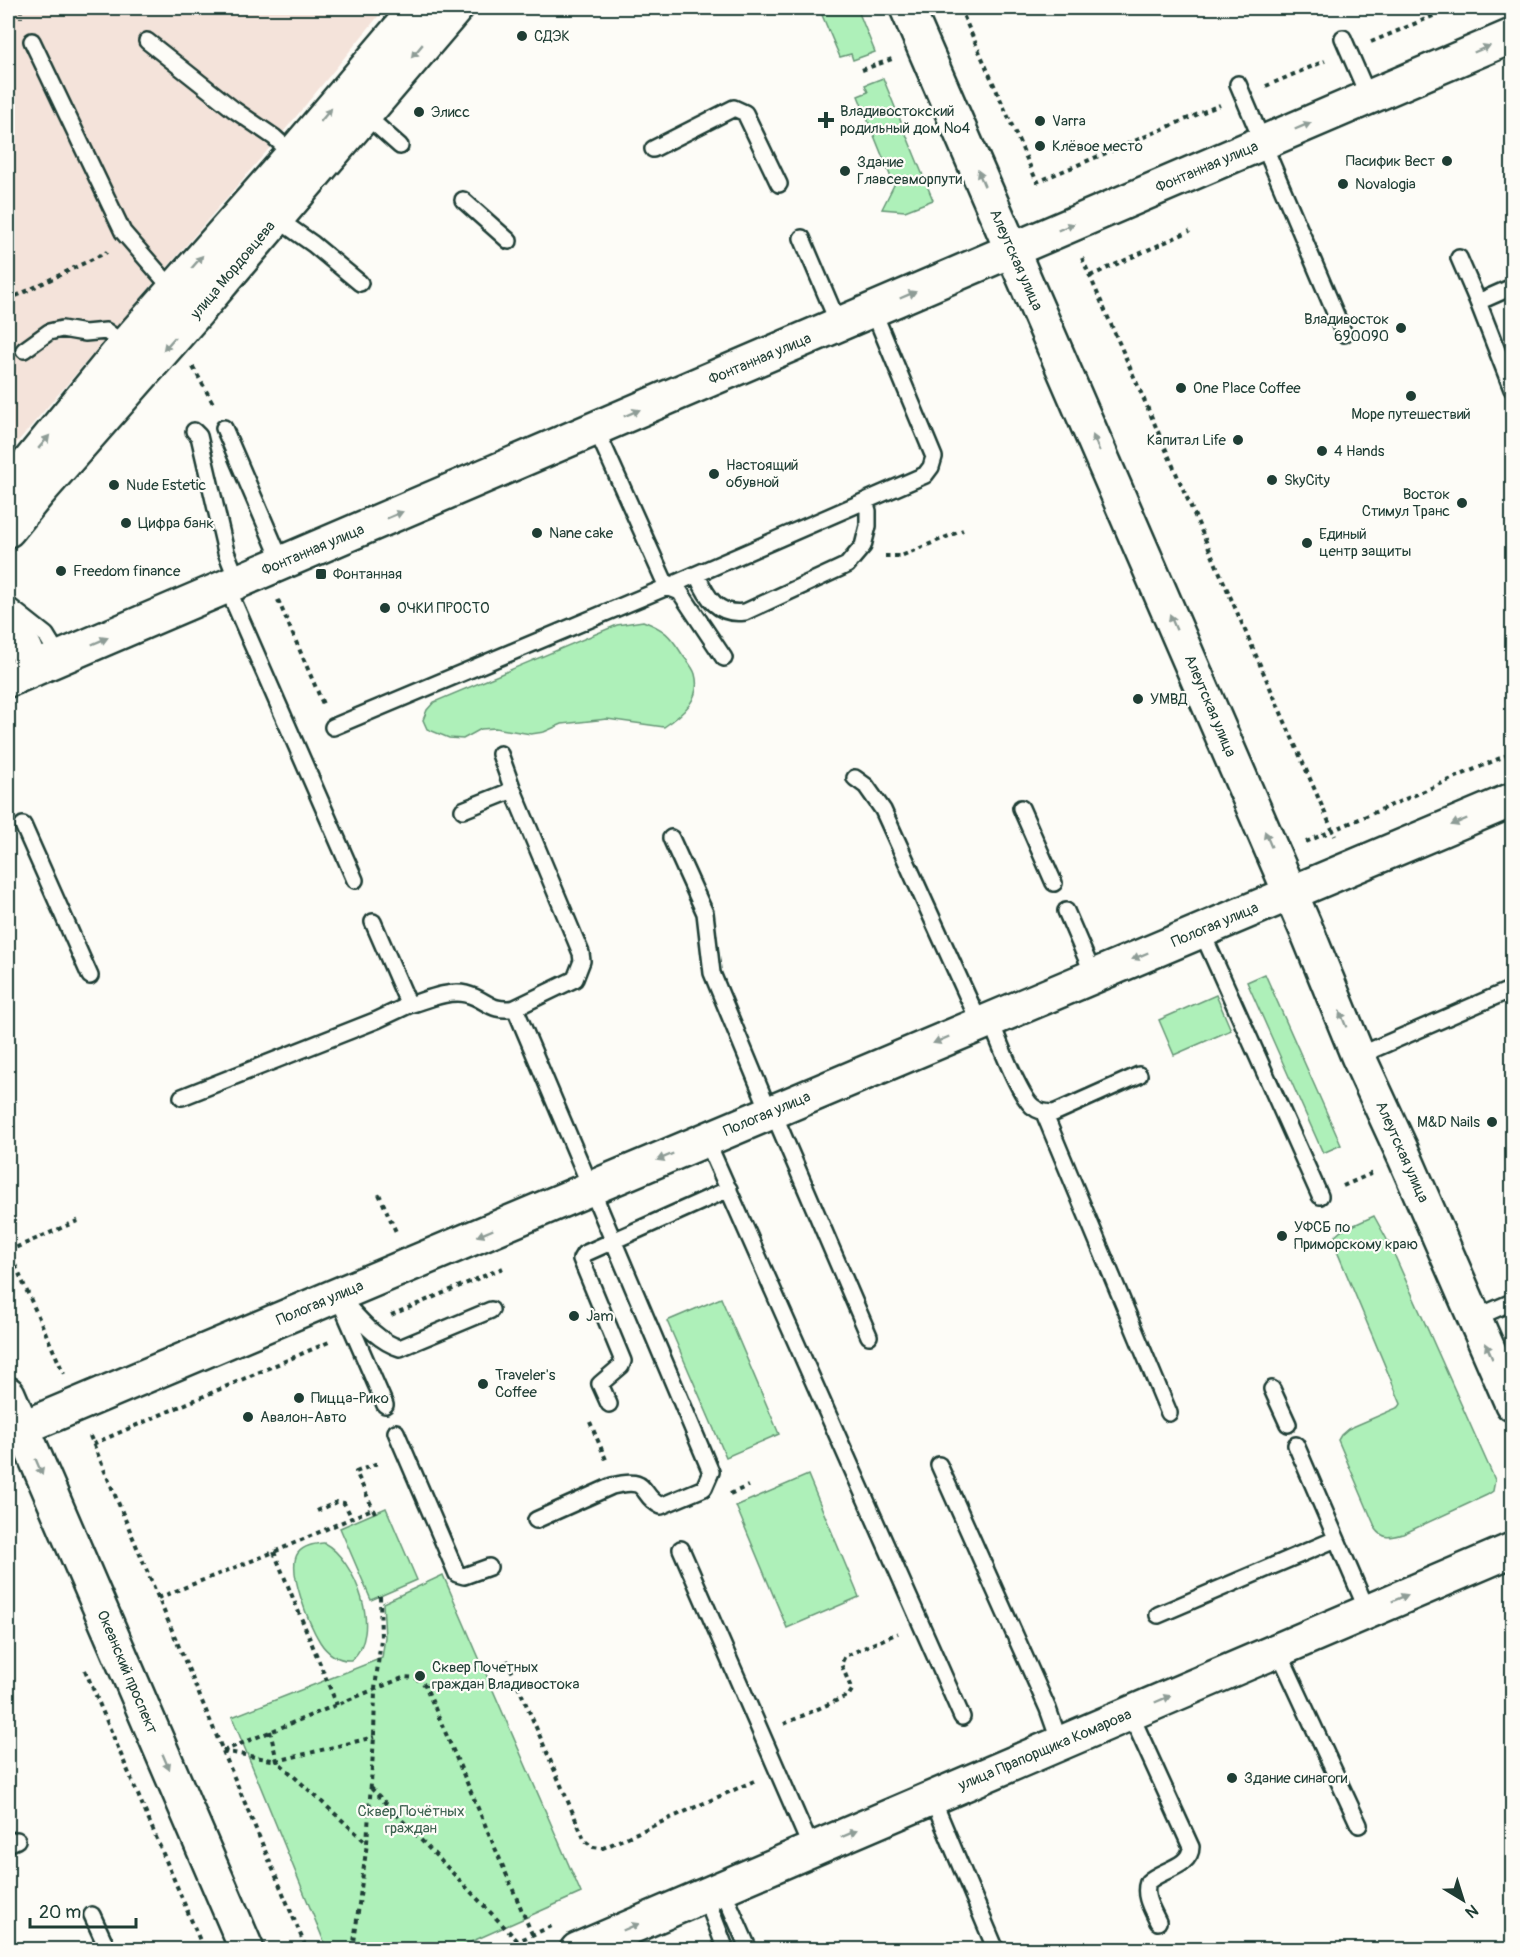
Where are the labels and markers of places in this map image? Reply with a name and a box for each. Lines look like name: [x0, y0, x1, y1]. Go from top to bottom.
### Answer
place label: СДЭК: [534, 27, 570, 46]
marker: СДЭК: [515, 29, 529, 43]
place label: Владивостокский родильный дом №4: [840, 102, 971, 138]
place label: Элисс: [431, 103, 470, 122]
marker: Элисс: [412, 105, 426, 119]
marker: Владивостокский родильный дом №4: [817, 111, 835, 129]
place label: Varra: [1052, 112, 1086, 131]
marker: Varra: [1033, 114, 1047, 128]
place label: Клёвое место: [1052, 137, 1143, 156]
marker: Клёвое место: [1033, 139, 1047, 153]
place label: Пасифик Вест: [1346, 152, 1435, 171]
place label: Здание Главсевморпути: [857, 153, 962, 189]
marker: Пасифик Вест: [1440, 154, 1454, 168]
marker: Здание Главсевморпути: [838, 164, 852, 178]
place label: Novalogia: [1355, 175, 1416, 194]
marker: Novalogia: [1336, 177, 1350, 191]
place label: Владивосток 690090: [1304, 310, 1389, 346]
marker: Владивосток 690090: [1394, 321, 1408, 335]
place label: One Place Coffee: [1193, 379, 1301, 398]
marker: One Place Coffee: [1174, 381, 1188, 395]
marker: Море путешествий: [1404, 389, 1418, 403]
place label: Море путешествий: [1351, 405, 1471, 424]
place label: Капитал Life: [1147, 431, 1227, 450]
marker: Капитал Life: [1231, 433, 1245, 447]
place label: 4 Hands: [1334, 442, 1385, 461]
marker: 4 Hands: [1315, 444, 1329, 458]
place label: Настоящий обувной: [726, 456, 798, 492]
marker: Настоящий обувной: [707, 467, 721, 481]
place label: SkyCity: [1284, 471, 1330, 490]
marker: SkyCity: [1265, 473, 1279, 487]
place label: Nude Estetic: [126, 476, 206, 495]
marker: Nude Estetic: [107, 478, 121, 492]
place label: Восток Стимул Транс: [1362, 485, 1450, 521]
marker: Восток Стимул Транс: [1455, 496, 1469, 510]
place label: Цифра банк: [138, 514, 214, 533]
marker: Цифра банк: [119, 516, 133, 530]
place label: Nane cake: [549, 524, 614, 543]
place label: Единый центр защиты: [1319, 525, 1411, 561]
marker: Nane cake: [530, 526, 544, 540]
marker: Единый центр защиты: [1300, 536, 1314, 550]
place label: Freedom finance: [73, 562, 181, 581]
marker: Freedom finance: [54, 564, 68, 578]
place label: Фонтанная: [333, 565, 402, 583]
marker: Фонтанная: [314, 567, 328, 581]
place label: ОЧКИ ПРОСТО: [397, 599, 490, 618]
marker: ОЧКИ ПРОСТО: [378, 601, 392, 615]
place label: УМВД: [1150, 690, 1188, 709]
marker: УМВД: [1131, 692, 1145, 706]
place label: M&D Nails: [1417, 1113, 1480, 1132]
marker: M&D Nails: [1485, 1115, 1499, 1129]
place label: УФСБ по Приморскому краю: [1294, 1218, 1418, 1254]
marker: УФСБ по Приморскому краю: [1275, 1229, 1289, 1243]
place label: Jam: [586, 1307, 613, 1326]
marker: Jam: [567, 1309, 581, 1323]
place label: Traveler's Coffee: [495, 1366, 556, 1402]
marker: Traveler's Coffee: [476, 1377, 490, 1391]
place label: Пицца-Рико: [311, 1389, 389, 1408]
marker: Пицца-Рико: [292, 1391, 306, 1405]
place label: Авалон-Авто: [260, 1408, 347, 1427]
marker: Авалон-Авто: [241, 1410, 255, 1424]
place label: Сквер Почетных граждан Владивостока: [432, 1658, 580, 1694]
marker: Сквер Почетных граждан Владивостока: [413, 1669, 427, 1683]
place label: Здание синагоги: [1244, 1769, 1348, 1788]
marker: Здание синагоги: [1225, 1771, 1239, 1785]

